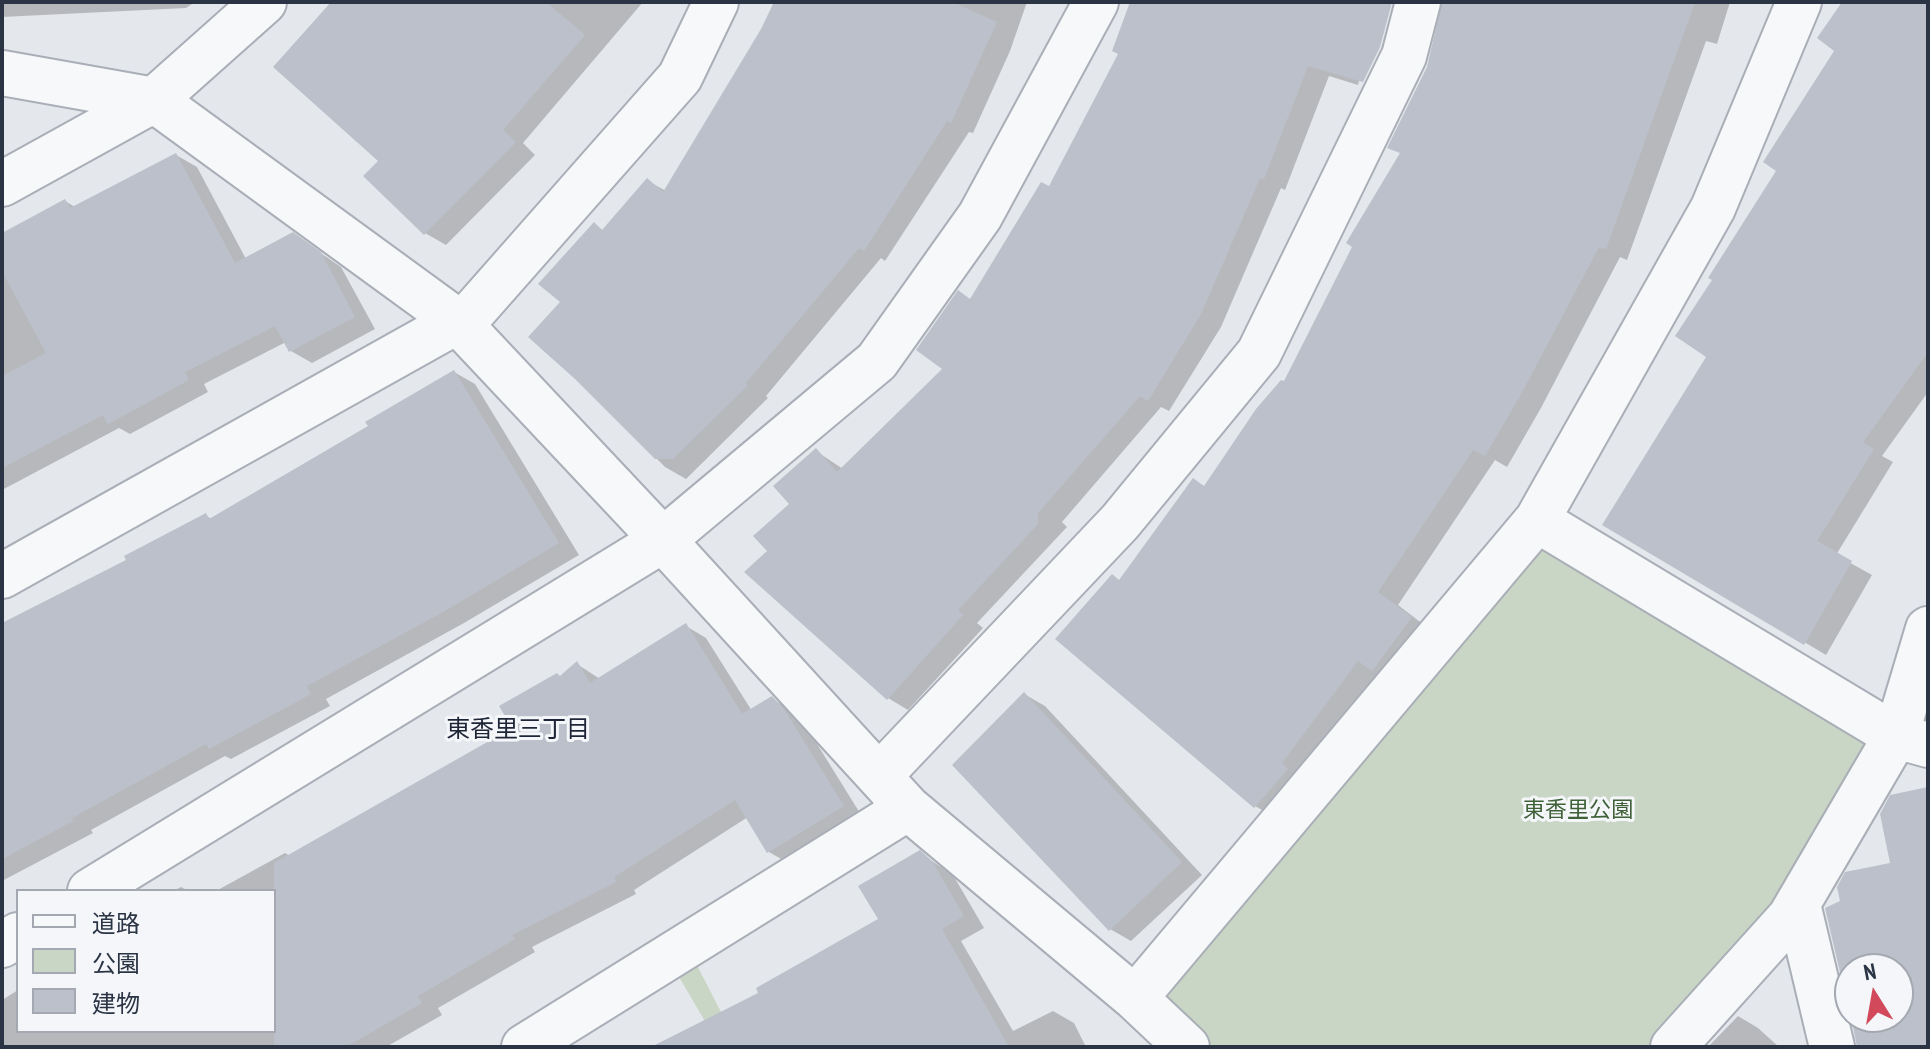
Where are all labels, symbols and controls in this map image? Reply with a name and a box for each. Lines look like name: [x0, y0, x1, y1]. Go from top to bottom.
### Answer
district label: 東香里三丁目: [446, 716, 590, 744]
park label: 東香里公園: [1523, 798, 1633, 824]
legend: [16, 889, 276, 1033]
text: 道路: [92, 908, 140, 939]
text: 公園: [92, 948, 140, 979]
north arrow: [1834, 953, 1914, 1033]
text: N: [1861, 957, 1878, 986]
text: 建物: [92, 988, 140, 1019]

